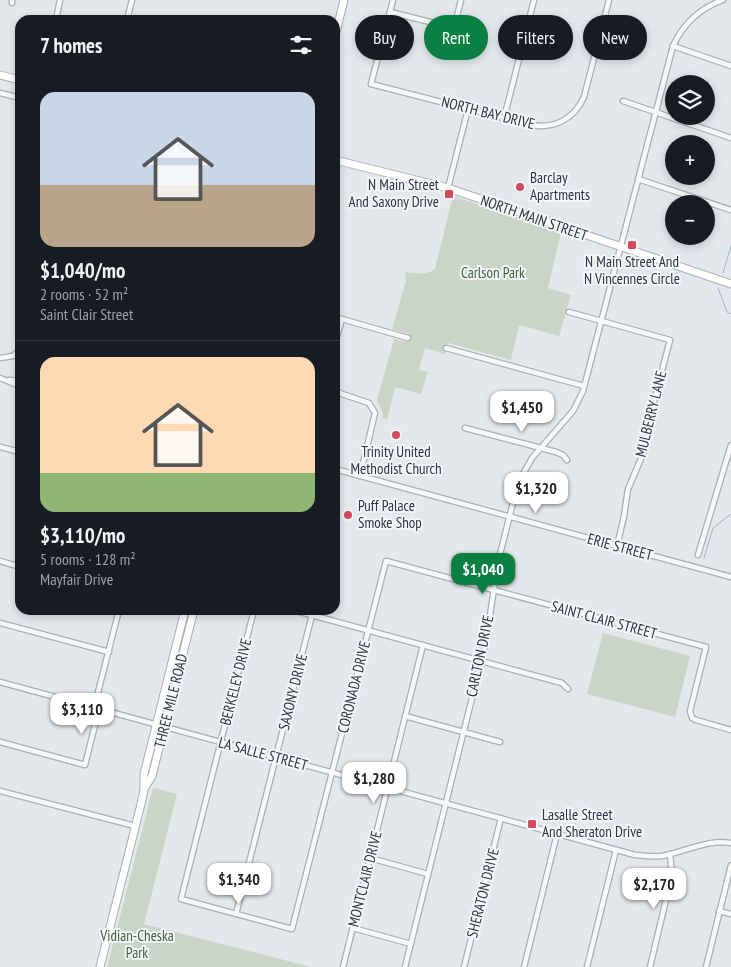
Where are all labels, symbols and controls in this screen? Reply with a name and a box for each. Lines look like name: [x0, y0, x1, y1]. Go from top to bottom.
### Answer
chip: Buy: [355, 15, 414, 60]
chip: Rent: [424, 15, 488, 60]
chip: Filters: [498, 15, 573, 60]
chip: New: [583, 15, 647, 60]
icon: filters: [287, 31, 315, 59]
text: 7 homes: [40, 32, 102, 59]
map controls: [665, 75, 715, 245]
button: layers: [665, 75, 715, 125]
street label: NORTH BAY DRIVE: [439, 92, 537, 133]
icon: home: [133, 124, 223, 214]
button: +: [665, 135, 715, 185]
place label: Barclay Apartments: [530, 168, 590, 204]
place label: N Main Street And Saxony Drive: [349, 175, 439, 211]
marker: Barclay Apartments: [514, 181, 526, 193]
marker: N Main Street And Saxony Drive: [443, 188, 455, 200]
street label: NORTH MAIN STREET: [478, 190, 590, 245]
button: −: [665, 195, 715, 245]
marker: N Main Street And N Vincennes Circle: [626, 239, 638, 251]
place label: N Main Street And N Vincennes Circle: [584, 252, 680, 288]
text: $1,040/mo: [40, 257, 125, 284]
park label: Carlson Park: [461, 263, 525, 282]
text: 2 rooms · 52 m²: [40, 284, 128, 304]
text: Saint Clair Street: [40, 304, 133, 324]
street label: MULBERRY LANE: [631, 369, 670, 459]
icon: home: [133, 390, 223, 480]
pin: $1,450: [481, 390, 563, 433]
text: $1,450: [501, 397, 543, 417]
marker: Trinity United Methodist Church: [390, 429, 402, 441]
place label: Trinity United Methodist Church: [350, 442, 442, 478]
pin: $1,320: [495, 472, 577, 514]
text: $1,320: [515, 478, 557, 498]
place label: Puff Palace Smoke Shop: [358, 496, 422, 532]
marker: Puff Palace Smoke Shop: [342, 509, 354, 521]
text: $3,110/mo: [40, 522, 125, 549]
street label: ERIE STREET: [585, 529, 655, 564]
text: 5 rooms · 128 m²: [40, 549, 136, 569]
pin: $1,040: [442, 552, 524, 595]
text: $1,040: [462, 559, 504, 579]
text: Mayfair Drive: [40, 569, 113, 589]
street label: SAINT CLAIR STREET: [549, 596, 659, 643]
street label: CARLTON DRIVE: [462, 613, 497, 699]
street label: BERKELEY DRIVE: [216, 636, 255, 727]
street label: CORONADA DRIVE: [333, 639, 374, 735]
street label: THREE MILE ROAD: [150, 652, 191, 750]
street label: SAXONY DRIVE: [274, 652, 311, 732]
pin: $3,110: [41, 692, 123, 735]
text: $3,110: [61, 699, 103, 719]
street label: LA SALLE STREET: [216, 732, 310, 775]
pin: $1,280: [333, 762, 415, 804]
text: $1,280: [353, 768, 395, 788]
place label: Lasalle Street And Sheraton Drive: [542, 805, 642, 841]
marker: Lasalle Street And Sheraton Drive: [526, 818, 538, 830]
street label: MONTCLAIR DRIVE: [343, 829, 386, 929]
street label: SHERATON DRIVE: [462, 846, 503, 940]
pin: $1,340: [198, 862, 280, 905]
pin: $2,170: [613, 868, 695, 910]
text: $1,340: [218, 869, 260, 889]
text: $2,170: [633, 874, 675, 894]
park label: Vidian-Cheska Park: [99, 926, 174, 962]

